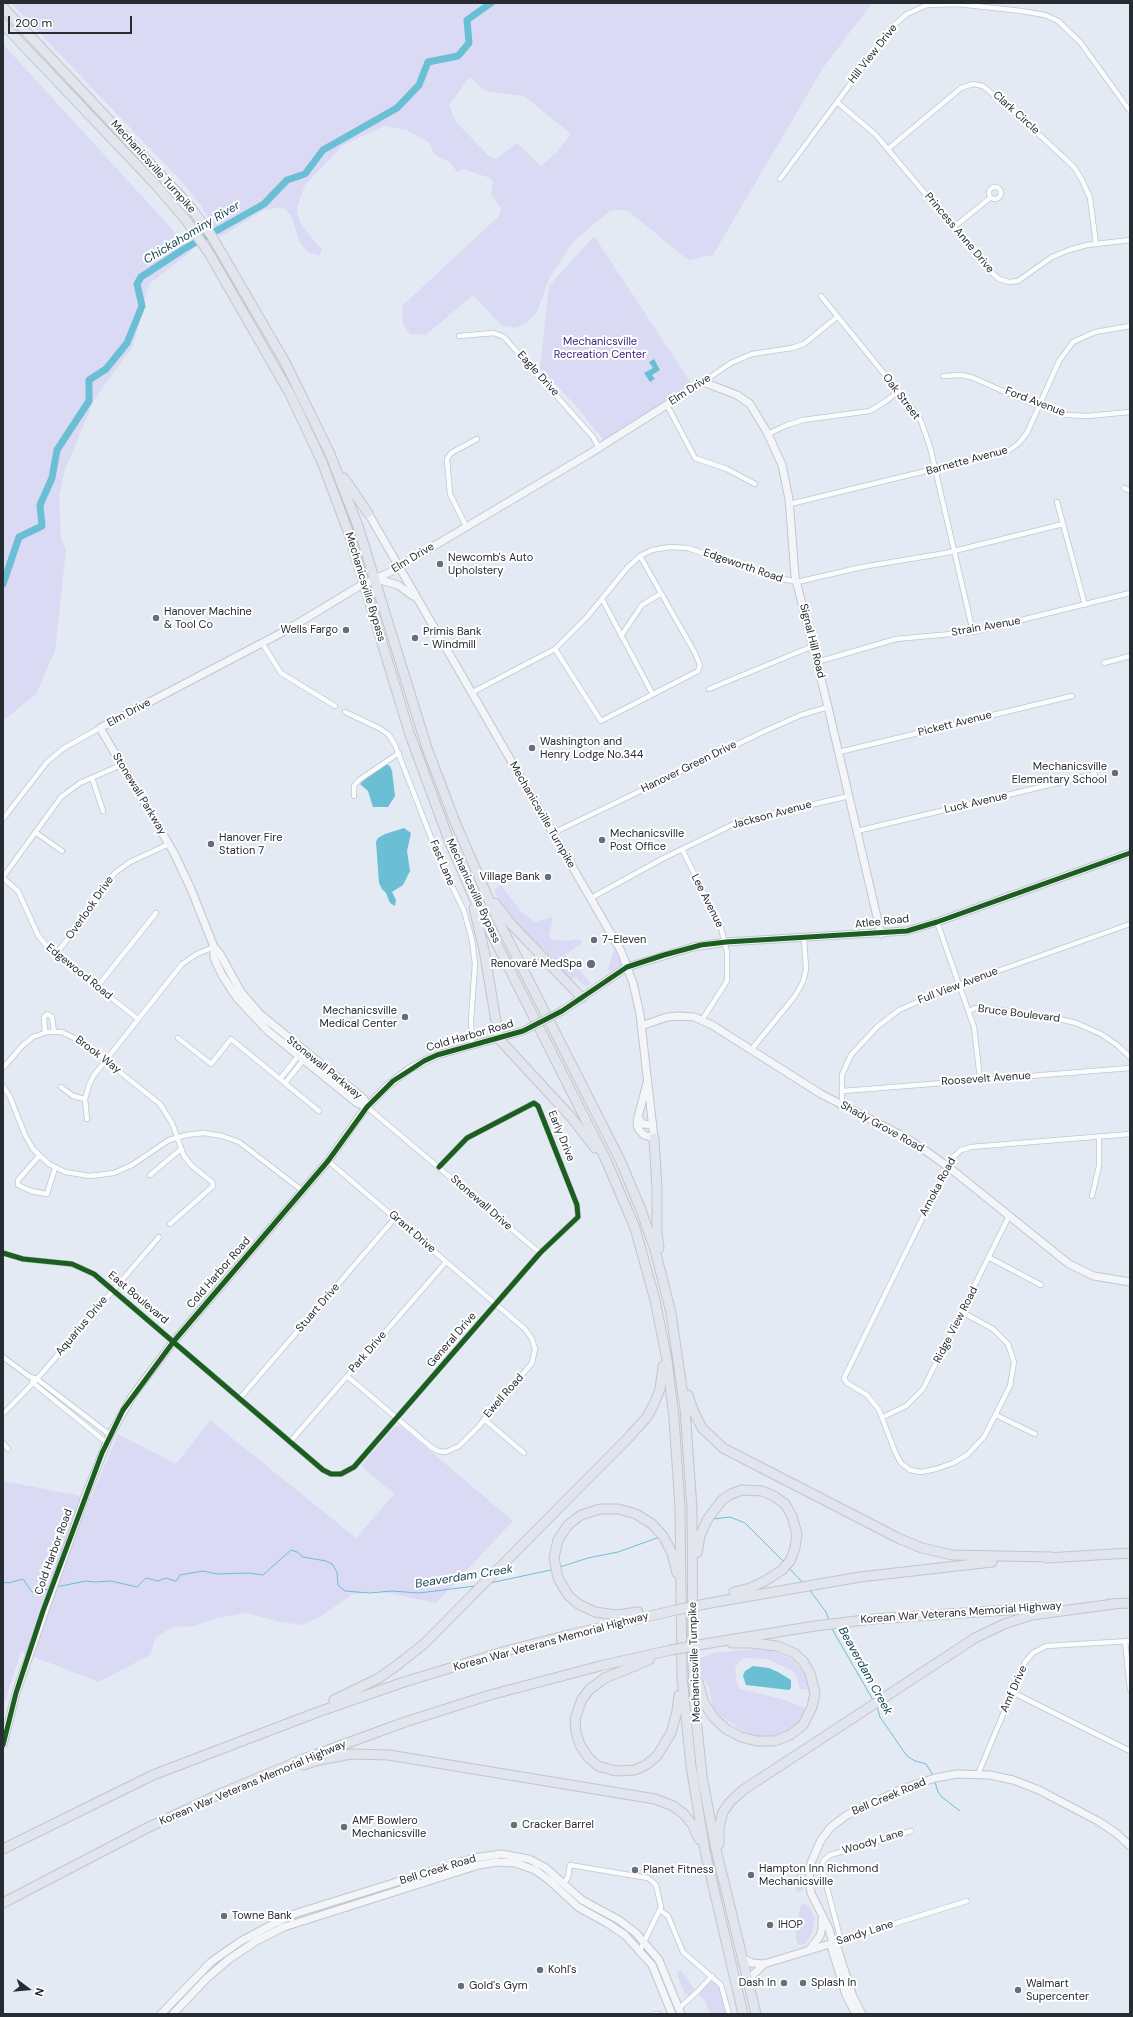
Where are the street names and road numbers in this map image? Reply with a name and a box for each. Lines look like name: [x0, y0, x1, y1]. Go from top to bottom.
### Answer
street label: Hill View Drive: [846, 22, 900, 86]
street label: Clark Circle: [990, 89, 1042, 137]
street label: Mechanicsville Turnpike: [108, 118, 198, 216]
street label: Princess Anne Drive: [921, 190, 997, 276]
street label: Eagle Drive: [514, 349, 562, 399]
street label: Oak Street: [879, 371, 923, 423]
street label: Elm Drive: [667, 372, 713, 408]
street label: Ford Avenue: [1003, 385, 1067, 419]
street label: Barnette Avenue: [925, 444, 1009, 478]
street label: Mechanicsville Bypass: [342, 531, 388, 643]
street label: Elm Drive: [389, 540, 437, 576]
street label: Edgeworth Road: [702, 546, 784, 586]
street label: Signal Hill Road: [796, 602, 828, 680]
street label: Strain Avenue: [950, 614, 1022, 640]
street label: Elm Drive: [105, 696, 153, 730]
street label: Pickett Avenue: [917, 708, 993, 740]
street label: Hanover Green Drive: [639, 738, 739, 796]
street label: Stonewall Parkway: [109, 751, 169, 837]
street label: Mechanicsville Turnpike: [506, 760, 578, 870]
street label: Luck Avenue: [943, 789, 1009, 817]
street label: Jackson Avenue: [731, 798, 813, 832]
street label: Mechanicsville Bypass: [443, 837, 503, 945]
street label: Fast Lane: [426, 838, 458, 888]
street label: Lee Avenue: [688, 872, 726, 930]
street label: Overlook Drive: [63, 874, 117, 942]
street label: Atlee Road: [854, 913, 910, 931]
street label: Edgewood Road: [43, 941, 115, 1003]
street label: Full View Avenue: [916, 965, 1000, 1007]
street label: Bruce Boulevard: [977, 1002, 1061, 1026]
street label: Cold Harbor Road: [425, 1017, 515, 1055]
street label: Brook Way: [72, 1033, 124, 1077]
street label: Stonewall Parkway: [284, 1034, 364, 1102]
street label: Roosevelt Avenue: [941, 1069, 1031, 1089]
street label: Shady Grove Road: [838, 1099, 926, 1155]
street label: Early Drive: [545, 1109, 577, 1163]
street label: Arnoka Road: [917, 1156, 959, 1218]
street label: Stonewall Drive: [447, 1173, 515, 1233]
street label: Grant Drive: [386, 1208, 438, 1256]
street label: Cold Harbor Road: [184, 1235, 254, 1311]
street label: East Boulevard: [105, 1269, 171, 1327]
street label: Stuart Drive: [293, 1281, 343, 1335]
street label: Ridge View Road: [931, 1285, 981, 1365]
street label: Aquarius Drive: [53, 1294, 111, 1358]
street label: General Drive: [425, 1310, 479, 1370]
street label: Park Drive: [346, 1329, 390, 1375]
street label: Ewell Road: [481, 1371, 527, 1421]
street label: Cold Harbor Road: [32, 1507, 76, 1597]
street label: Korean War Veterans Memorial Highway: [860, 1599, 1062, 1627]
street label: Mechanicsville Turnpike: [686, 1602, 704, 1722]
street label: Korean War Veterans Memorial Highway: [452, 1610, 650, 1674]
street label: Amf Drive: [998, 1664, 1030, 1714]
street label: Korean War Veterans Memorial Highway: [158, 1738, 348, 1828]
street label: Bell Creek Road: [850, 1775, 928, 1819]
street label: Woody Lane: [841, 1826, 905, 1858]
street label: Bell Creek Road: [398, 1852, 478, 1888]
street label: Sandy Lane: [835, 1918, 895, 1948]

